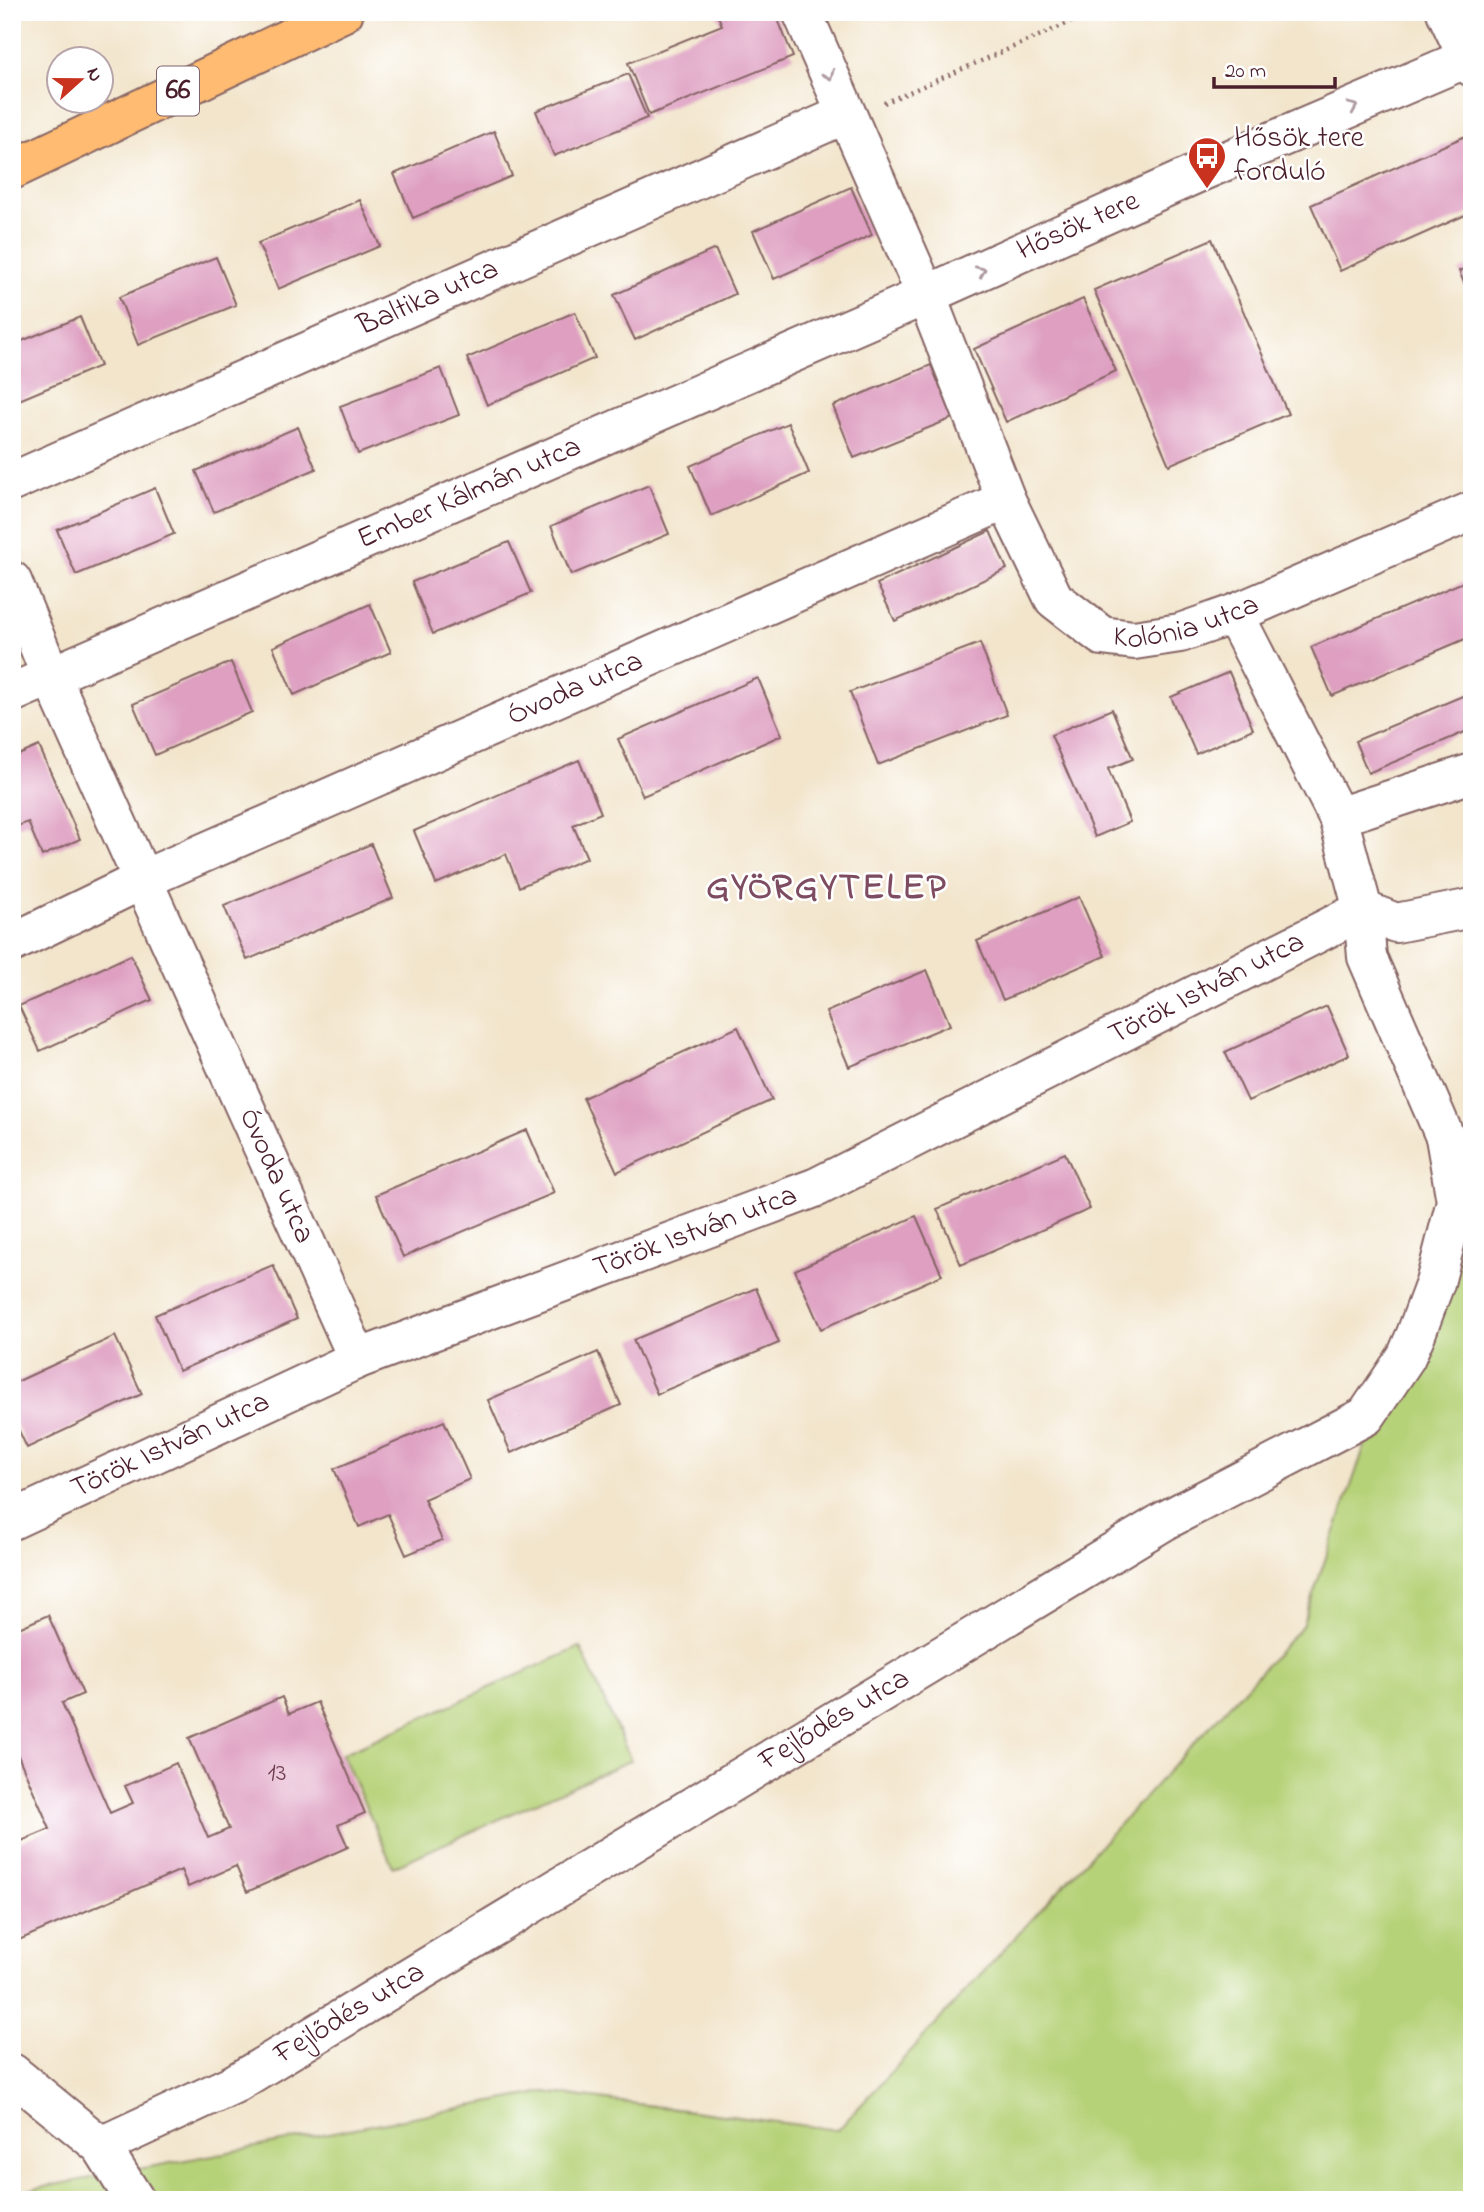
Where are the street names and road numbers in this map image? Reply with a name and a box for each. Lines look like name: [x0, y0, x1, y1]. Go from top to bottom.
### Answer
road number: 66: [157, 66, 199, 116]
street label: Hősök tere: [1010, 180, 1147, 273]
street label: Baltika utca: [350, 248, 506, 349]
street label: Ember Kálmán utca: [351, 426, 588, 562]
street label: Kolónia utca: [1110, 584, 1266, 663]
street label: Óvoda utca: [501, 640, 650, 738]
street label: Török István utca: [1101, 921, 1312, 1057]
street label: Óvoda utca: [226, 1101, 325, 1251]
street label: Török István utca: [587, 1174, 804, 1291]
street label: Török István utca: [64, 1381, 277, 1511]
street label: Fejlődés utca: [750, 1658, 919, 1784]
street label: Fejlődés utca: [265, 1951, 434, 2077]

